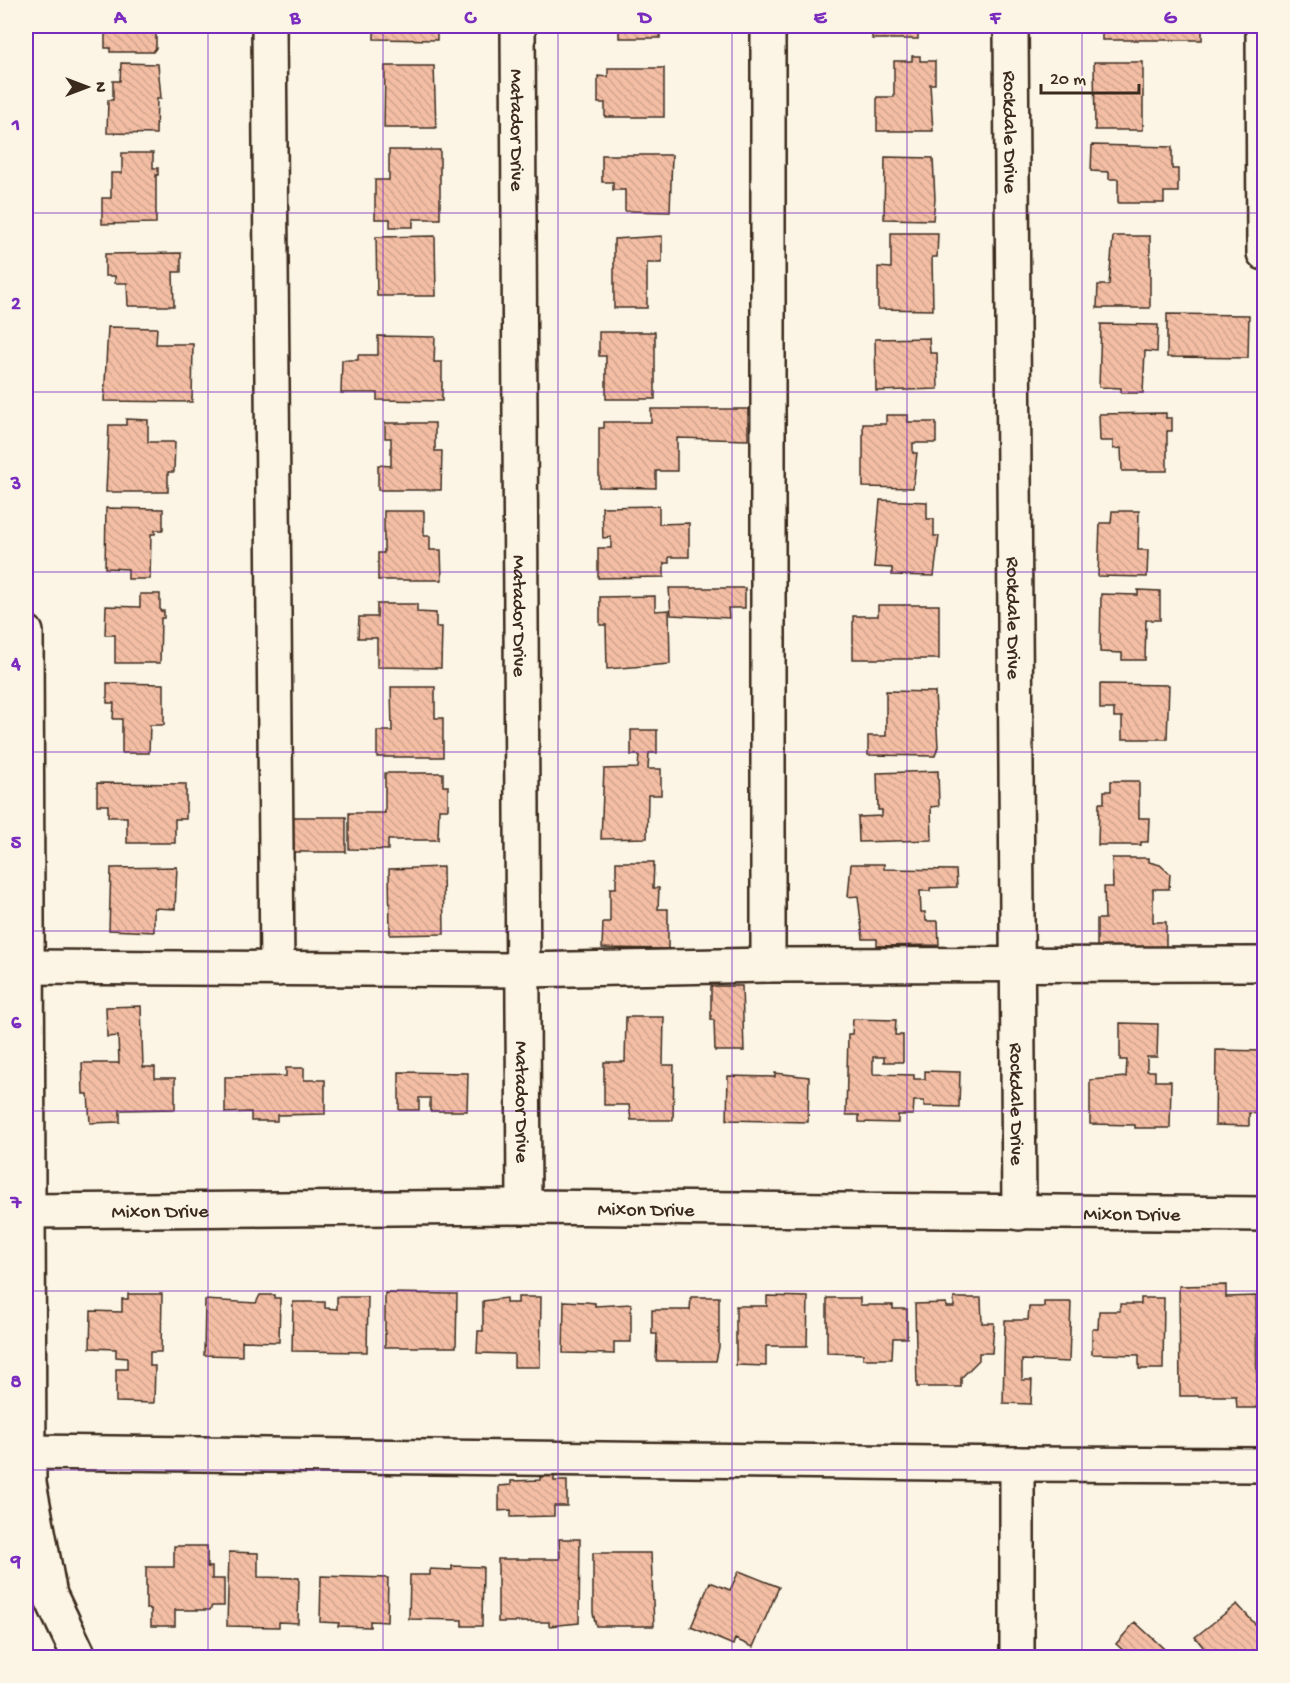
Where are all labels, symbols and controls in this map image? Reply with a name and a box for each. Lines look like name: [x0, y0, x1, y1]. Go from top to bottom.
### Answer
text: A: [113, 8, 128, 31]
text: B: [289, 8, 301, 31]
text: C: [464, 8, 478, 31]
text: D: [636, 8, 652, 31]
text: E: [814, 8, 828, 31]
text: F: [989, 8, 1002, 31]
text: G: [1164, 8, 1178, 31]
north arrow: [57, 57, 117, 117]
scale bar: [1041, 57, 1138, 95]
street label: Matador Drive: [503, 69, 527, 192]
text: 20 m: [1050, 70, 1086, 91]
street label: Rockdale Drive: [996, 71, 1020, 194]
text: N: [89, 82, 108, 93]
text: 1: [11, 115, 20, 138]
text: 2: [11, 294, 21, 317]
text: 3: [10, 474, 21, 497]
street label: Matador Drive: [506, 555, 529, 678]
street label: Rockdale Drive: [1000, 557, 1023, 680]
text: 4: [10, 654, 21, 677]
text: 5: [11, 833, 22, 856]
text: 6: [11, 1013, 22, 1036]
street label: Matador Drive: [508, 1041, 532, 1164]
street label: Rockdale Drive: [1003, 1043, 1027, 1166]
text: 7: [10, 1193, 23, 1216]
street label: Mixon Drive: [597, 1200, 695, 1224]
street label: Mixon Drive: [111, 1202, 209, 1225]
street label: Mixon Drive: [1083, 1204, 1181, 1228]
text: 8: [11, 1372, 22, 1395]
text: 9: [10, 1552, 21, 1575]

